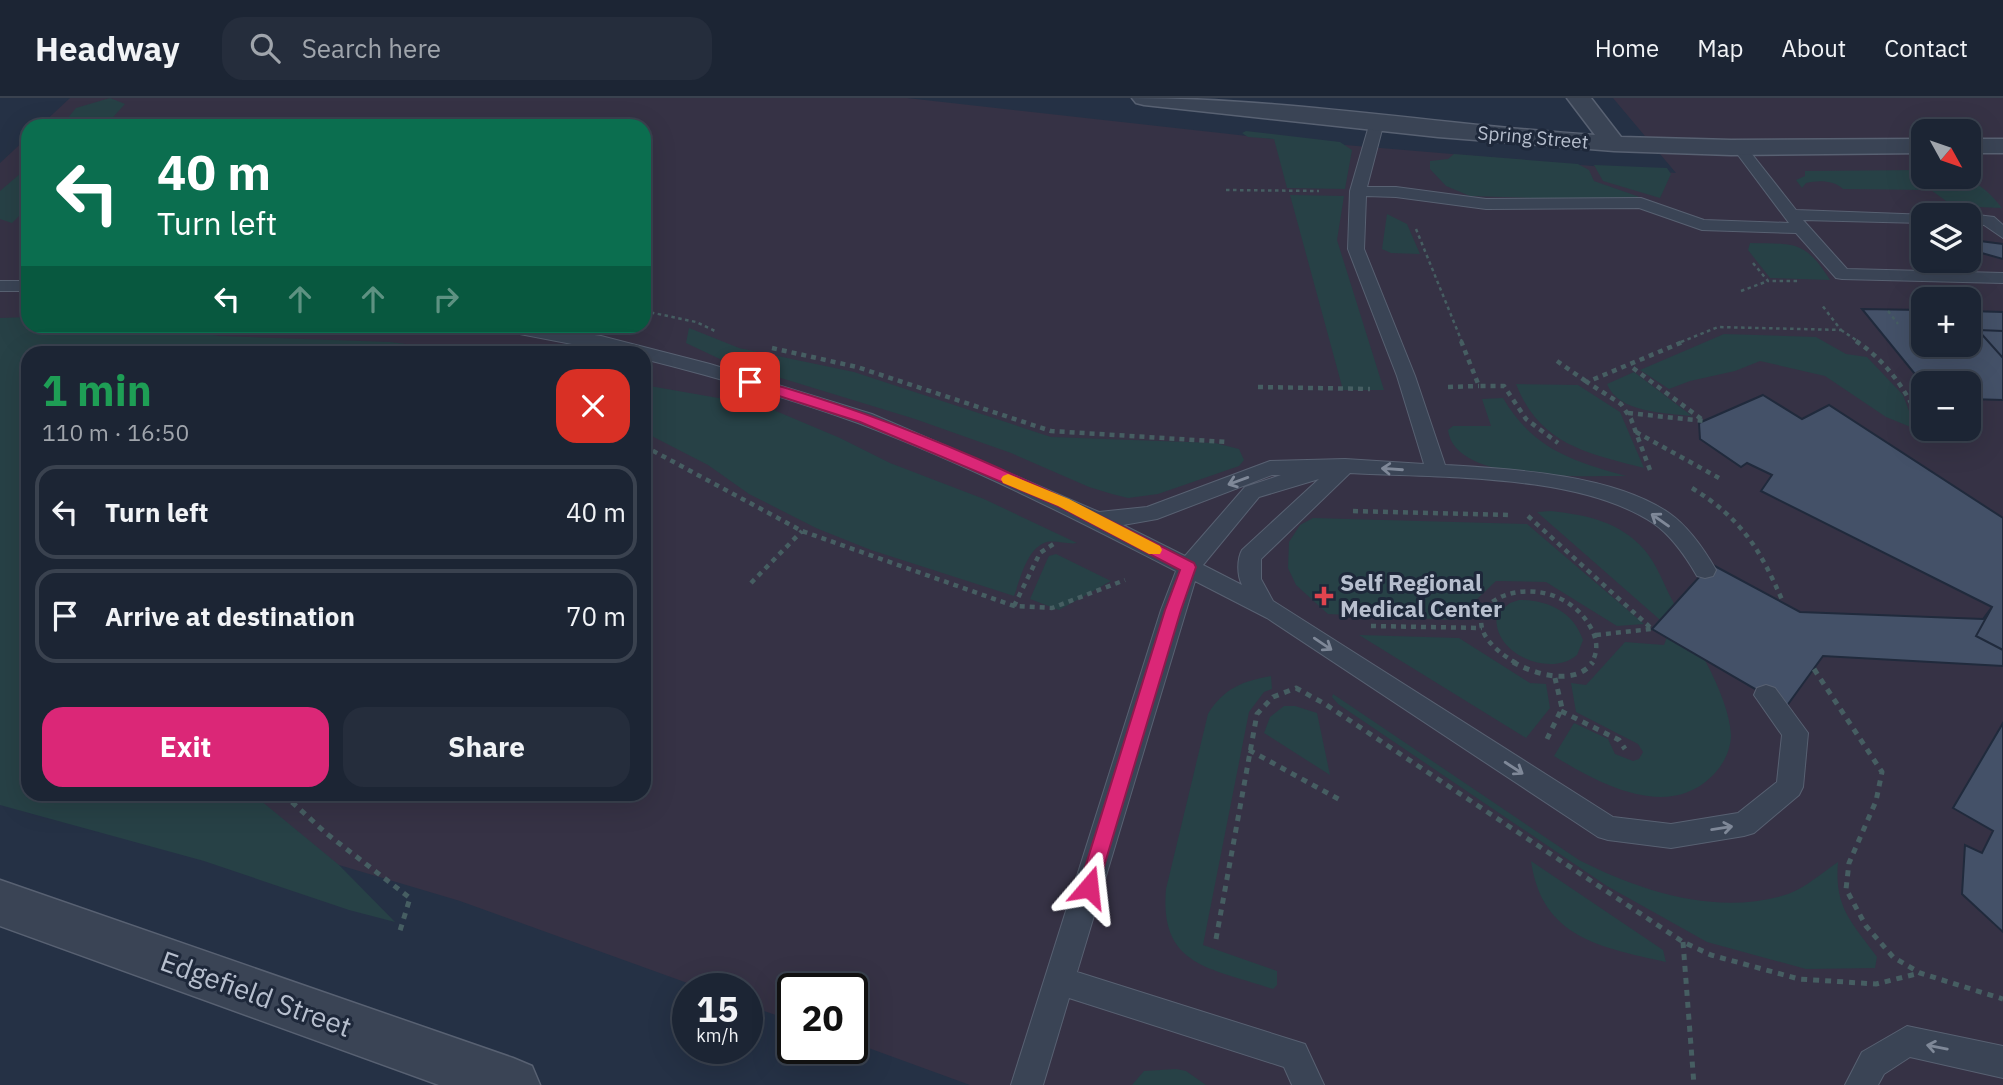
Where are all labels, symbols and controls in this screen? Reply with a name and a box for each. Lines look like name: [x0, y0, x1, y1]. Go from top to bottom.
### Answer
search box: [222, 17, 712, 80]
text: Headway: [35, 27, 180, 70]
icon: search: [246, 29, 284, 67]
text: Search here: [302, 31, 441, 65]
text: Home: [1595, 32, 1659, 64]
text: Map: [1697, 32, 1743, 64]
text: About: [1781, 32, 1846, 64]
text: Contact: [1884, 32, 1968, 64]
north arrow: [1911, 119, 1981, 189]
map controls: [1911, 119, 1981, 441]
street label: Spring Street: [1477, 120, 1589, 154]
text: 40 m: [157, 140, 271, 203]
icon: left: [42, 147, 133, 238]
text: Turn left: [157, 202, 277, 244]
button: layers: [1911, 203, 1981, 273]
icon: left: [208, 280, 246, 318]
icon: ahead: [281, 280, 319, 318]
icon: ahead: [354, 280, 392, 318]
icon: right: [427, 280, 465, 318]
button: +: [1911, 287, 1981, 357]
pin: [720, 352, 780, 412]
text: 1 min: [42, 363, 152, 418]
icon: arrive: [731, 363, 769, 401]
button: close: [556, 369, 630, 443]
button: −: [1911, 371, 1981, 441]
text: 110 m · 16:50: [42, 417, 189, 447]
one-way arrow: [1382, 462, 1404, 475]
one-way arrow: [1227, 475, 1249, 488]
icon: left: [46, 493, 84, 531]
text: Turn left: [105, 495, 208, 529]
text: 40 m: [566, 495, 626, 529]
one-way arrow: [1651, 513, 1670, 527]
place label: Self Regional Medical Center: [1340, 567, 1502, 623]
marker: Self Regional Medical Center: [1314, 586, 1334, 606]
icon: arrive: [46, 597, 84, 635]
text: Arrive at destination: [105, 599, 355, 633]
text: 70 m: [566, 599, 626, 633]
one-way arrow: [1312, 637, 1332, 651]
button: Exit: [42, 707, 329, 787]
button: Share: [343, 707, 630, 787]
one-way arrow: [1503, 761, 1523, 775]
one-way arrow: [1710, 821, 1733, 834]
position arrow: [1052, 850, 1126, 924]
street label: Edgefield Street: [155, 942, 357, 1045]
speed limit sign: 20: [777, 973, 868, 1064]
text: 15: [696, 986, 739, 1032]
text: km/h: [696, 1024, 739, 1047]
one-way arrow: [1926, 1040, 1949, 1053]

